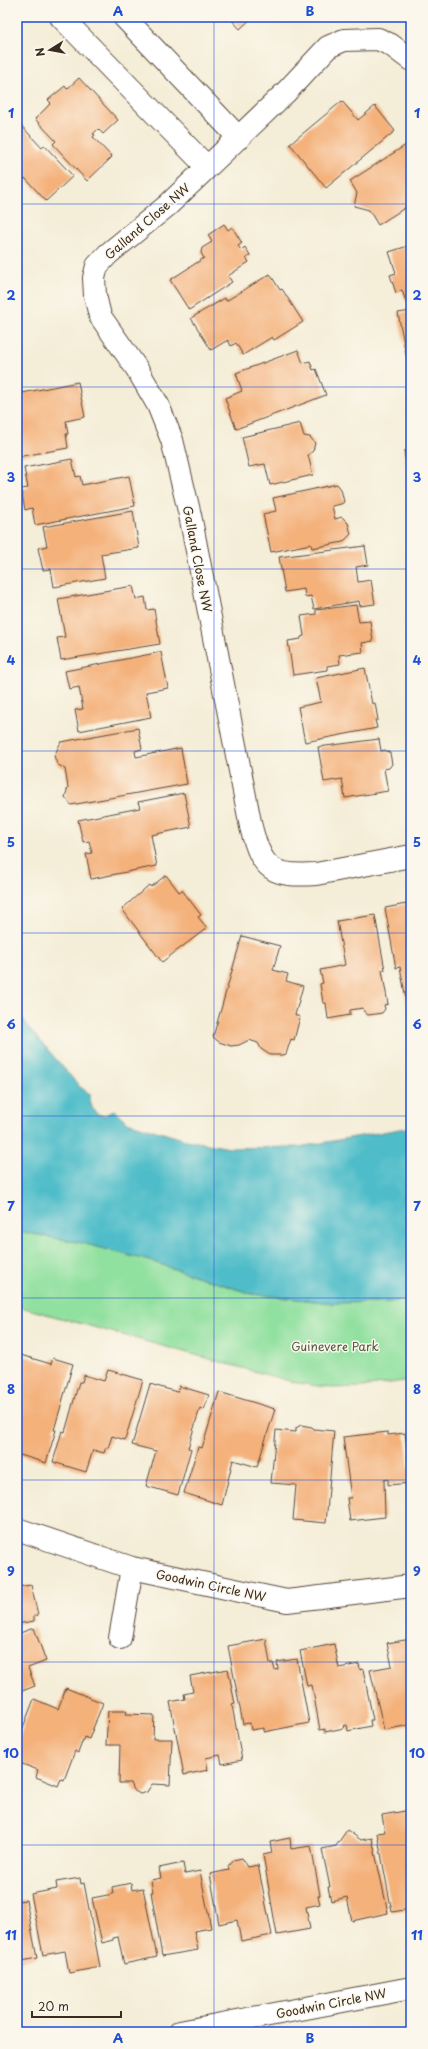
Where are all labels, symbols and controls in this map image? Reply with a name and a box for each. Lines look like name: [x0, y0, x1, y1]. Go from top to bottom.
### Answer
text: A: [113, 1, 123, 20]
text: B: [306, 1, 315, 20]
north arrow: [30, 30, 70, 70]
text: N: [30, 46, 49, 58]
text: 1: [8, 103, 14, 122]
text: 1: [414, 103, 420, 122]
street label: Galland Close NW: [100, 179, 194, 263]
text: 2: [6, 285, 16, 304]
text: 2: [412, 285, 422, 304]
text: 3: [7, 467, 16, 486]
text: 3: [413, 467, 422, 486]
street label: Galland Close NW: [179, 504, 217, 614]
text: 4: [7, 650, 16, 669]
text: 4: [413, 650, 422, 669]
text: 5: [7, 832, 15, 851]
text: 5: [413, 832, 421, 851]
text: 6: [6, 1014, 16, 1033]
text: 6: [412, 1014, 422, 1033]
text: 7: [7, 1196, 15, 1215]
text: 7: [413, 1196, 421, 1215]
park label: Guinevere Park: [291, 1337, 379, 1355]
text: 8: [7, 1379, 15, 1398]
text: 8: [413, 1379, 421, 1398]
text: 9: [7, 1561, 15, 1580]
text: 9: [413, 1561, 421, 1580]
street label: Goodwin Circle NW: [154, 1565, 268, 1606]
text: 10: [3, 1743, 19, 1762]
text: 10: [409, 1743, 425, 1762]
text: 11: [5, 1925, 17, 1944]
text: 11: [411, 1925, 423, 1944]
street label: Goodwin Circle NW: [274, 1983, 388, 2023]
scale bar: [32, 1993, 121, 2019]
text: 20 m: [38, 1997, 69, 2015]
text: A: [113, 2028, 123, 2047]
text: B: [306, 2028, 315, 2047]

